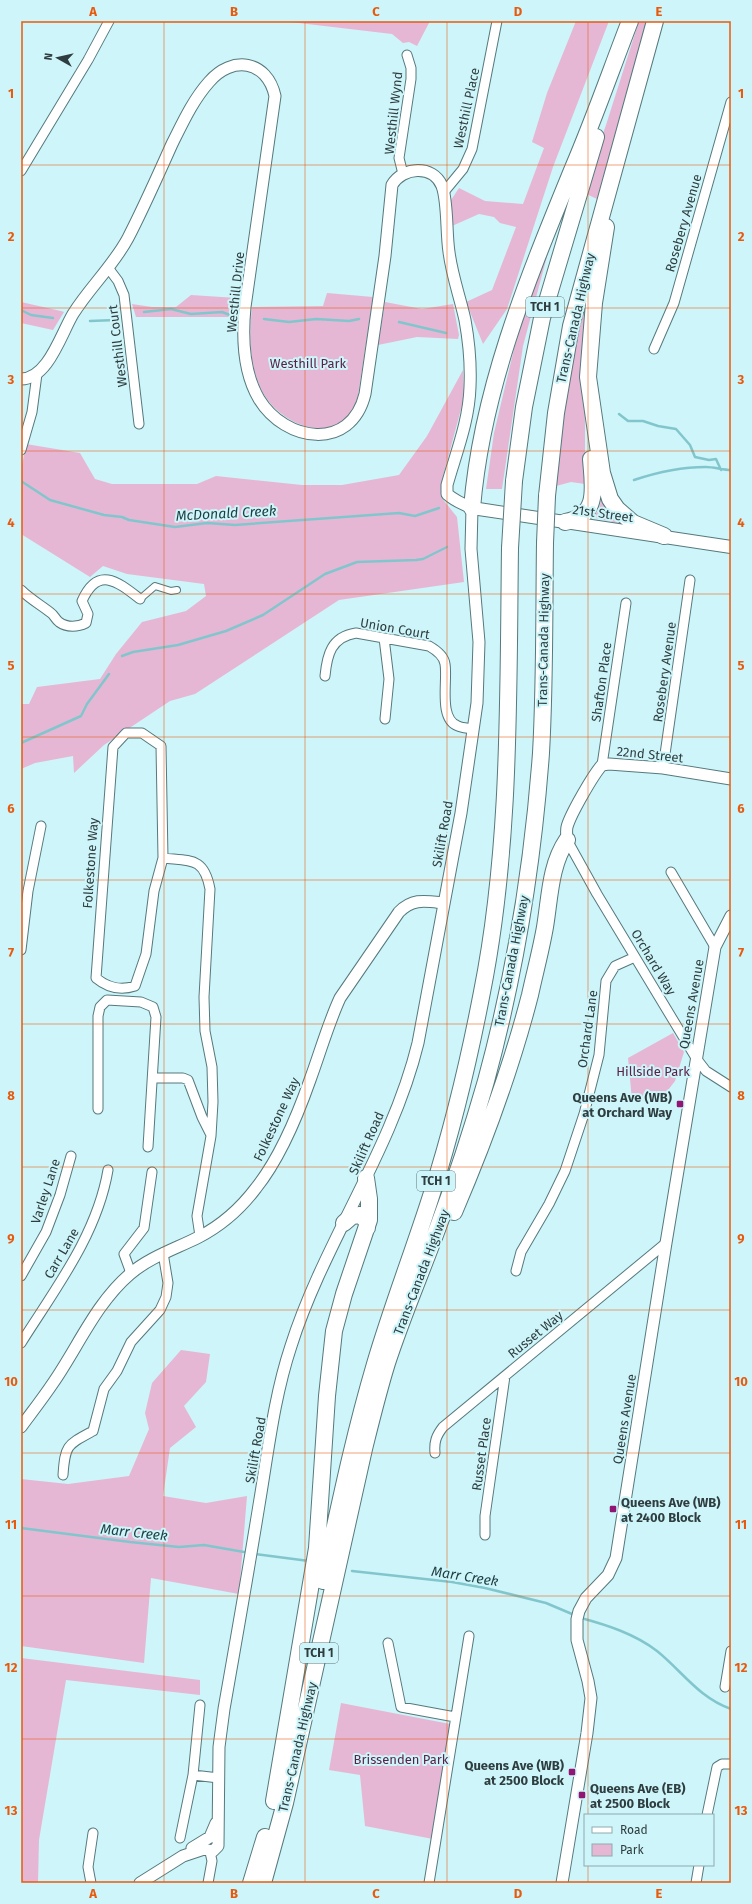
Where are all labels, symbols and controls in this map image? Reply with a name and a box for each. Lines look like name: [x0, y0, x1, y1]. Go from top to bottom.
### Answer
text: A: [88, 4, 97, 19]
text: B: [230, 4, 238, 19]
text: C: [372, 4, 380, 19]
text: D: [514, 4, 523, 19]
text: E: [656, 4, 663, 19]
north arrow: [38, 38, 78, 78]
text: N: [42, 52, 56, 61]
street label: Westhill Place: [451, 66, 482, 150]
street label: Westhill Wynd: [382, 71, 405, 155]
text: 1: [8, 86, 14, 101]
text: 1: [738, 86, 744, 101]
street label: Rosebery Avenue: [662, 172, 705, 274]
text: 2: [8, 229, 15, 244]
text: 2: [738, 229, 745, 244]
street label: Westhill Drive: [224, 251, 247, 333]
street label: Trans-Canada Highway: [553, 251, 598, 385]
road number: TCH 1: [526, 297, 564, 317]
street label: Westhill Court: [105, 304, 130, 388]
park label: Westhill Park: [270, 356, 347, 371]
text: 3: [7, 372, 15, 387]
text: 3: [737, 372, 745, 387]
water label: McDonald Creek: [175, 502, 277, 525]
street label: 21st Street: [572, 502, 635, 525]
text: 4: [7, 515, 15, 530]
text: 4: [737, 515, 745, 530]
street label: Trans-Canada Highway: [535, 573, 552, 707]
street label: Union Court: [359, 615, 431, 642]
street label: Rosebery Avenue: [650, 621, 679, 723]
street label: Shafton Place: [588, 641, 615, 723]
text: 5: [8, 658, 15, 673]
text: 5: [738, 658, 745, 673]
street label: 22nd Street: [616, 744, 684, 765]
street label: Skilift Road: [429, 800, 456, 869]
text: 6: [7, 801, 15, 816]
text: 6: [737, 801, 745, 816]
street label: Folkestone Way: [80, 817, 101, 909]
street label: Trans-Canada Highway: [491, 894, 532, 1028]
street label: Orchard Way: [628, 927, 679, 998]
text: 7: [8, 945, 14, 960]
text: 7: [738, 945, 744, 960]
street label: Queens Avenue: [676, 958, 707, 1050]
street label: Orchard Lane: [575, 989, 600, 1069]
park label: Hillside Park: [616, 1064, 690, 1079]
street label: Folkestone Way: [250, 1074, 303, 1164]
text: 8: [7, 1088, 15, 1103]
text: 8: [737, 1088, 745, 1103]
place label: Queens Ave (WB) at Orchard Way: [572, 1090, 672, 1120]
marker: Queens Ave (WB) at Orchard Way: [675, 1099, 685, 1109]
street label: Skilift Road: [346, 1109, 387, 1177]
street label: Varley Lane: [28, 1157, 63, 1226]
road number: TCH 1: [417, 1171, 455, 1191]
street label: Trans-Canada Highway: [391, 1207, 453, 1337]
street label: Carr Lane: [41, 1225, 82, 1281]
text: 9: [7, 1231, 15, 1246]
text: 9: [737, 1231, 745, 1246]
street label: Russet Way: [505, 1307, 566, 1361]
street label: Queens Avenue: [610, 1373, 639, 1465]
text: 10: [4, 1374, 18, 1389]
text: 10: [734, 1374, 748, 1389]
street label: Skilift Road: [242, 1416, 269, 1485]
street label: Russet Place: [469, 1416, 494, 1492]
place label: Queens Ave (WB) at 2400 Block: [621, 1495, 721, 1525]
marker: Queens Ave (WB) at 2400 Block: [608, 1504, 618, 1514]
text: 11: [5, 1517, 17, 1532]
text: 11: [735, 1517, 747, 1532]
water label: Marr Creek: [99, 1521, 169, 1545]
water label: Marr Creek: [430, 1563, 500, 1590]
road number: TCH 1: [300, 1643, 338, 1663]
text: 12: [5, 1660, 18, 1675]
text: 12: [735, 1660, 748, 1675]
street label: Trans-Canada Highway: [275, 1680, 320, 1814]
park label: Brissenden Park: [354, 1752, 449, 1767]
place label: Queens Ave (WB) at 2500 Block: [464, 1758, 565, 1788]
marker: Queens Ave (WB) at 2500 Block: [567, 1767, 577, 1777]
place label: Queens Ave (EB) at 2500 Block: [590, 1781, 685, 1811]
marker: Queens Ave (EB) at 2500 Block: [577, 1790, 587, 1800]
text: 13: [5, 1803, 18, 1818]
text: 13: [735, 1803, 748, 1818]
legend: [584, 1814, 714, 1866]
text: Road: [620, 1823, 648, 1837]
text: Park: [620, 1843, 644, 1857]
text: A: [88, 1886, 97, 1901]
text: B: [230, 1886, 238, 1901]
text: C: [372, 1886, 380, 1901]
text: D: [514, 1886, 523, 1901]
text: E: [656, 1886, 663, 1901]

